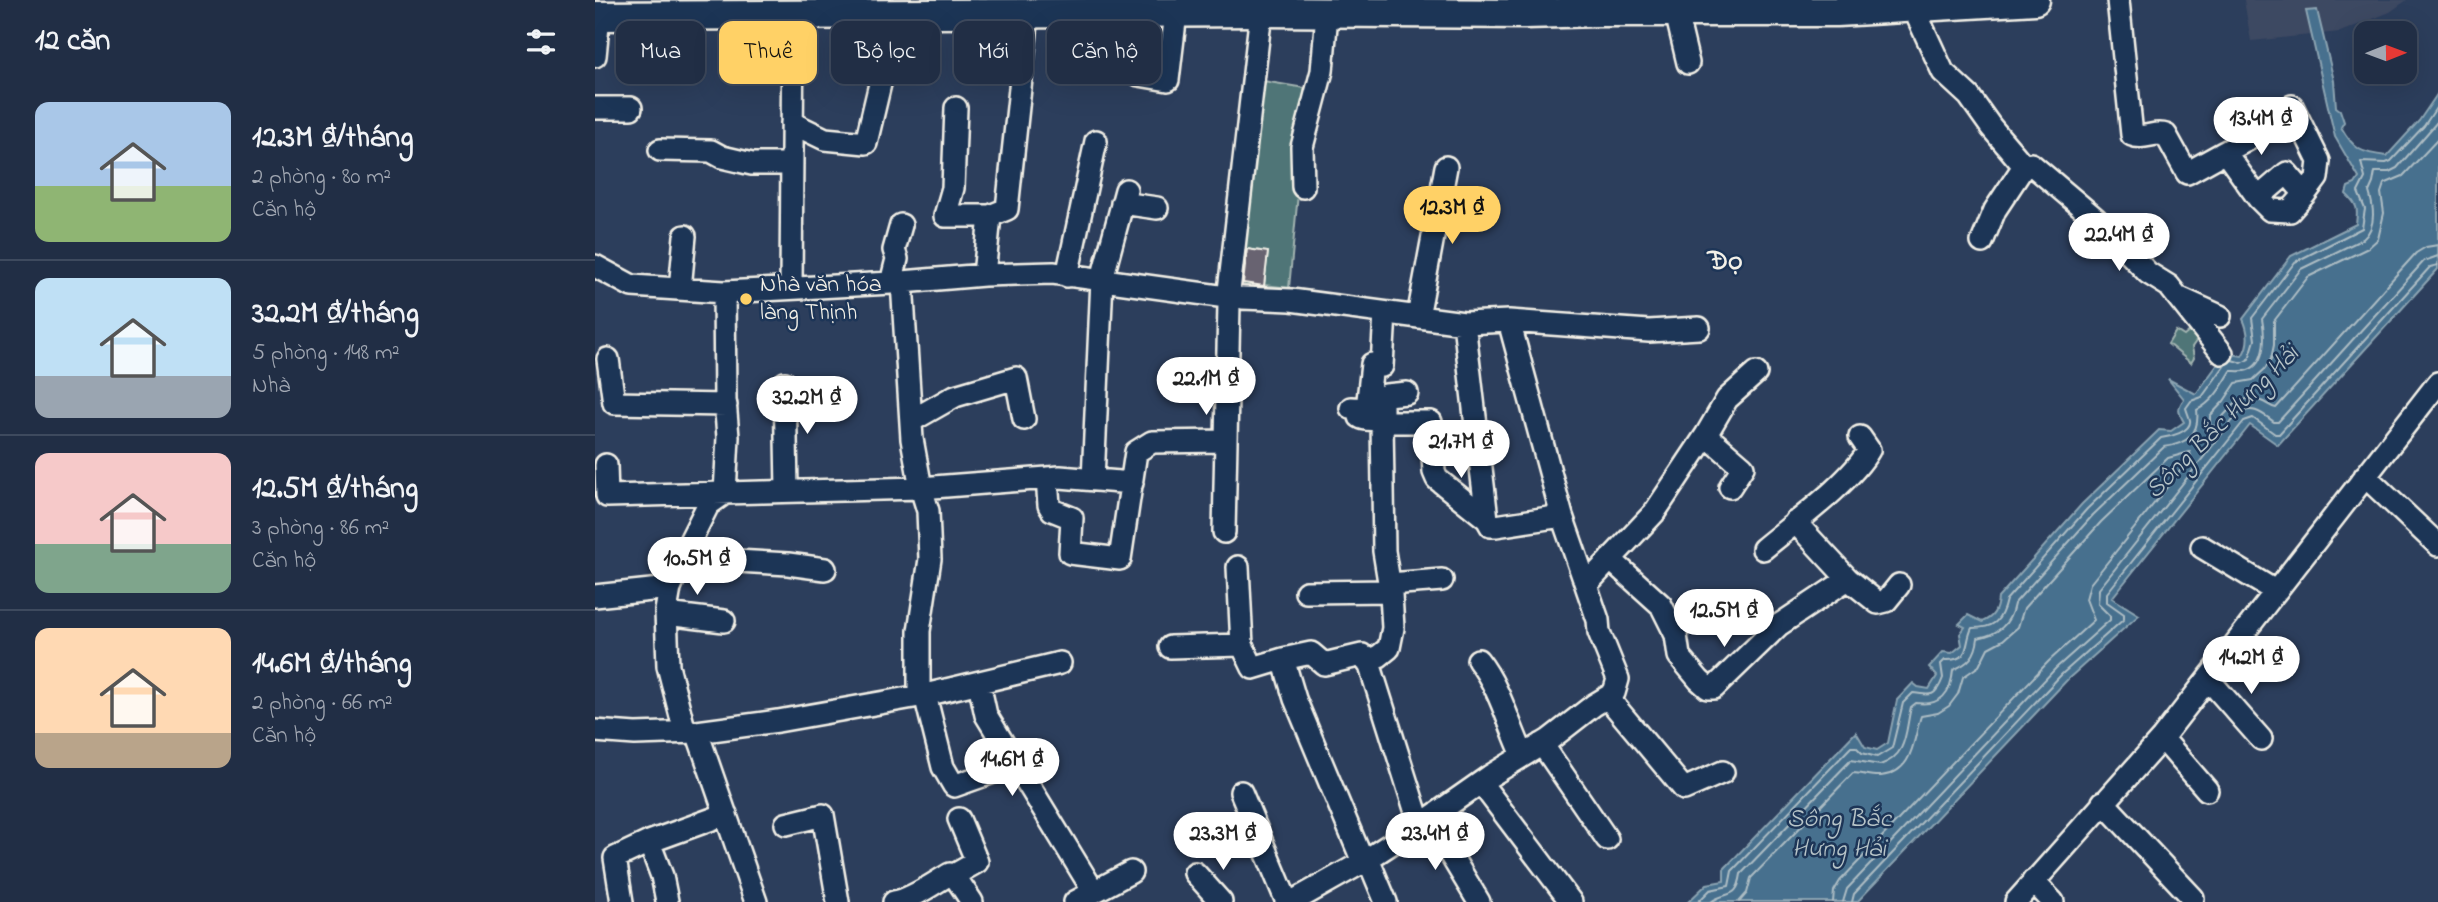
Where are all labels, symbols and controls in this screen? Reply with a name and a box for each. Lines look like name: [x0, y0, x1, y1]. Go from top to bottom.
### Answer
text: 12 căn: [35, 20, 110, 64]
chip: Mua: [616, 21, 705, 84]
chip: Thuê: [719, 21, 817, 84]
chip: Bộ lọc: [831, 21, 940, 84]
chip: Mới: [954, 21, 1033, 84]
chip: Căn hộ: [1047, 21, 1161, 84]
north arrow: [2354, 21, 2417, 84]
map controls: [2354, 21, 2417, 84]
icon: filters: [522, 23, 560, 61]
pin: 13.4M ₫: [2196, 97, 2326, 157]
text: 13.4M ₫: [2230, 103, 2292, 136]
text: 12.3M ₫/tháng: [252, 117, 414, 161]
icon: home: [91, 130, 175, 214]
text: 2 phòng · 80 m²: [252, 161, 391, 194]
pin: 12.3M ₫: [1387, 187, 1517, 246]
text: 12.3M ₫: [1420, 192, 1484, 225]
text: Căn hộ: [252, 194, 315, 227]
pin: 22.4M ₫: [2054, 214, 2184, 273]
text: 22.4M ₫: [2085, 219, 2153, 252]
district label: Đọ: [1705, 242, 1743, 283]
place label: Nhà văn hóa làng Thịnh: [760, 268, 882, 331]
marker: Nhà văn hóa làng Thịnh: [738, 291, 754, 307]
text: 32.2M ₫/tháng: [252, 293, 419, 337]
icon: home: [91, 306, 175, 390]
water label: Sông Bắc Hưng Hải: [2137, 336, 2310, 509]
text: 5 phòng · 148 m²: [252, 337, 400, 370]
pin: 22.1M ₫: [1141, 358, 1271, 417]
text: 22.1M ₫: [1173, 363, 1239, 396]
text: Nhà: [252, 370, 290, 403]
pin: 32.2M ₫: [742, 376, 872, 436]
text: 32.2M ₫: [773, 382, 841, 415]
pin: 21.7M ₫: [1396, 420, 1526, 480]
text: 21.7M ₫: [1429, 426, 1493, 459]
text: 12.5M ₫/tháng: [252, 468, 418, 512]
icon: home: [91, 481, 175, 565]
text: 3 phòng · 86 m²: [252, 512, 389, 545]
pin: 10.5M ₫: [632, 538, 762, 597]
text: 10.5M ₫: [664, 543, 730, 576]
text: Căn hộ: [252, 545, 315, 578]
pin: 12.5M ₫: [1659, 590, 1789, 649]
text: 12.5M ₫: [1690, 595, 1758, 628]
pin: 14.2M ₫: [2186, 636, 2316, 696]
text: 14.2M ₫: [2219, 642, 2283, 675]
text: 14.6M ₫/tháng: [252, 643, 412, 687]
icon: home: [91, 656, 175, 740]
text: 2 phòng · 66 m²: [252, 687, 393, 720]
text: Căn hộ: [252, 720, 315, 753]
pin: 14.6M ₫: [947, 738, 1077, 798]
text: 14.6M ₫: [980, 744, 1044, 777]
water label: Sông Bắc Hưng Hải: [1787, 801, 1893, 869]
pin: 23.3M ₫: [1158, 812, 1288, 872]
pin: 23.4M ₫: [1370, 812, 1500, 872]
text: 23.3M ₫: [1190, 818, 1256, 851]
text: 23.4M ₫: [1402, 818, 1468, 851]

